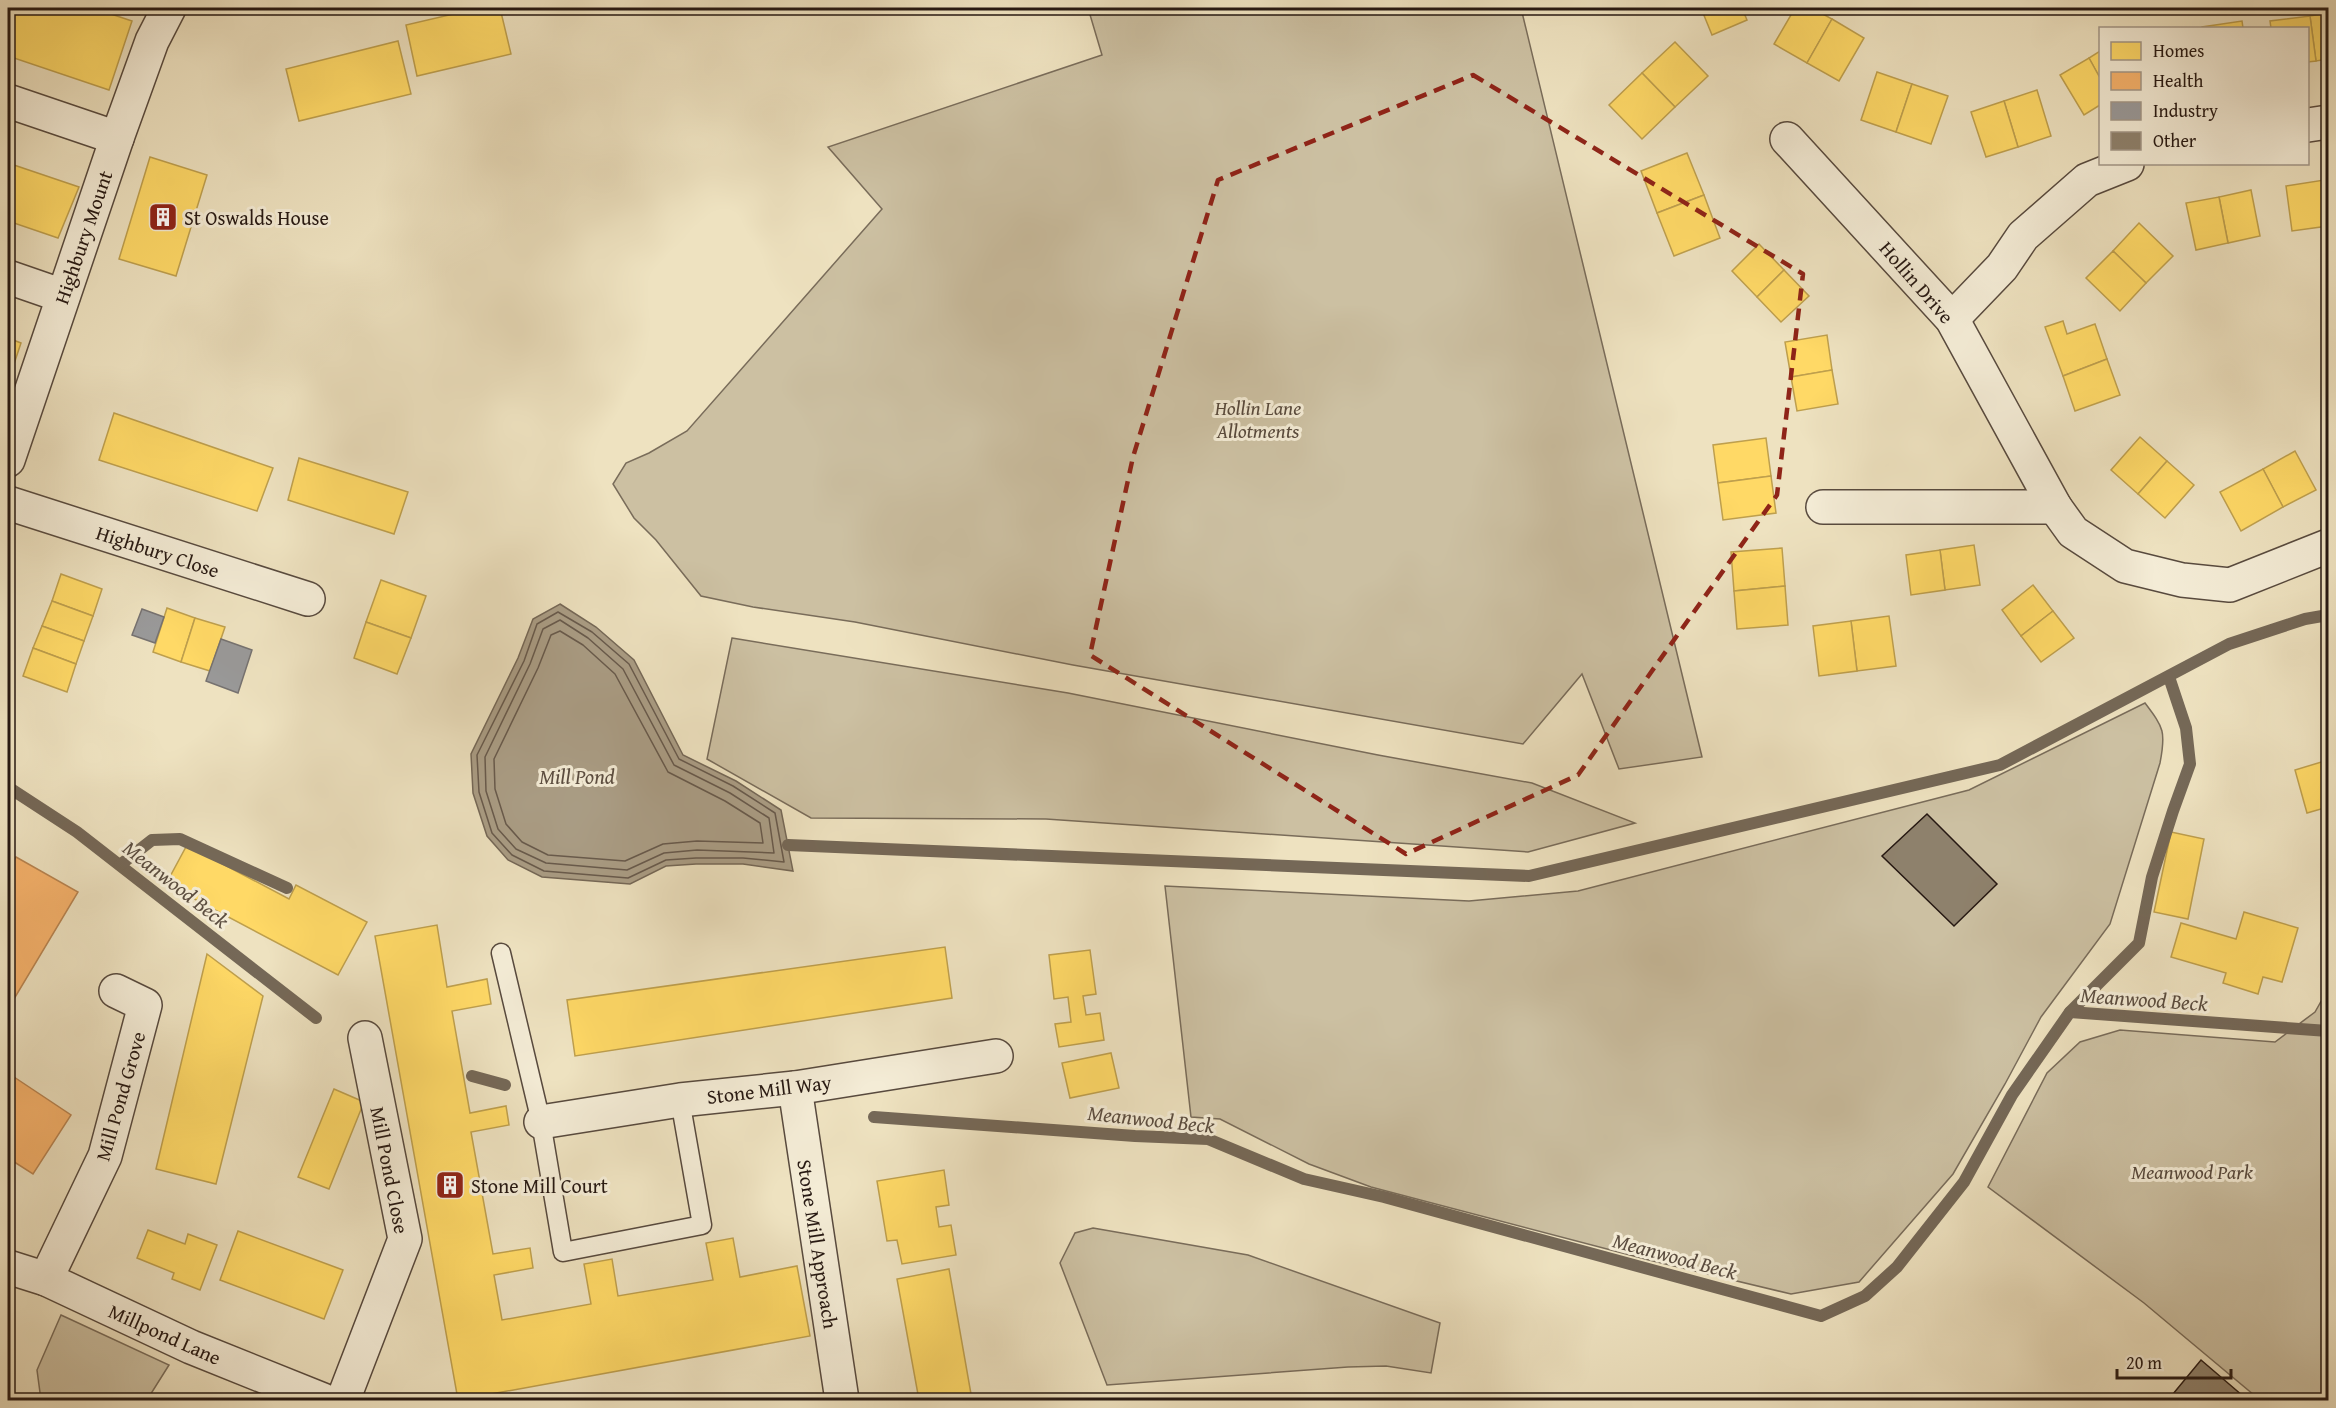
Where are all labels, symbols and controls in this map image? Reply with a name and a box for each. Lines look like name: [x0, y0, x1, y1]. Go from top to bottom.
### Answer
legend: [2099, 27, 2309, 165]
text: Homes: [2153, 37, 2204, 64]
text: Health: [2153, 67, 2203, 94]
text: Industry: [2153, 97, 2218, 124]
text: Other: [2153, 127, 2197, 154]
street label: Highbury Mount: [47, 166, 119, 308]
building icon: St Oswalds House: [147, 201, 179, 233]
place label: St Oswalds House: [184, 203, 329, 232]
street label: Hollin Drive: [1873, 234, 1961, 330]
park label: Hollin Lane Allotments: [1214, 393, 1301, 445]
street label: Highbury Close: [93, 517, 223, 585]
water label: Mill Pond: [539, 761, 615, 792]
water label: Meanwood Beck: [116, 833, 236, 936]
water label: Meanwood Beck: [2079, 979, 2209, 1019]
street label: Mill Pond Grove: [88, 1028, 152, 1164]
street label: Stone Mill Way: [705, 1067, 833, 1111]
water label: Meanwood Beck: [1086, 1097, 1216, 1141]
street label: Mill Pond Close: [363, 1104, 417, 1236]
street label: Stone Mill Approach: [790, 1157, 846, 1331]
park label: Meanwood Park: [2131, 1157, 2254, 1186]
building icon: Stone Mill Court: [434, 1169, 466, 1201]
place label: Stone Mill Court: [471, 1171, 608, 1200]
water label: Meanwood Beck: [1610, 1225, 1741, 1288]
street label: Millpond Lane: [104, 1296, 226, 1372]
scale bar: [2117, 1342, 2231, 1380]
text: 20 m: [2126, 1349, 2162, 1376]

